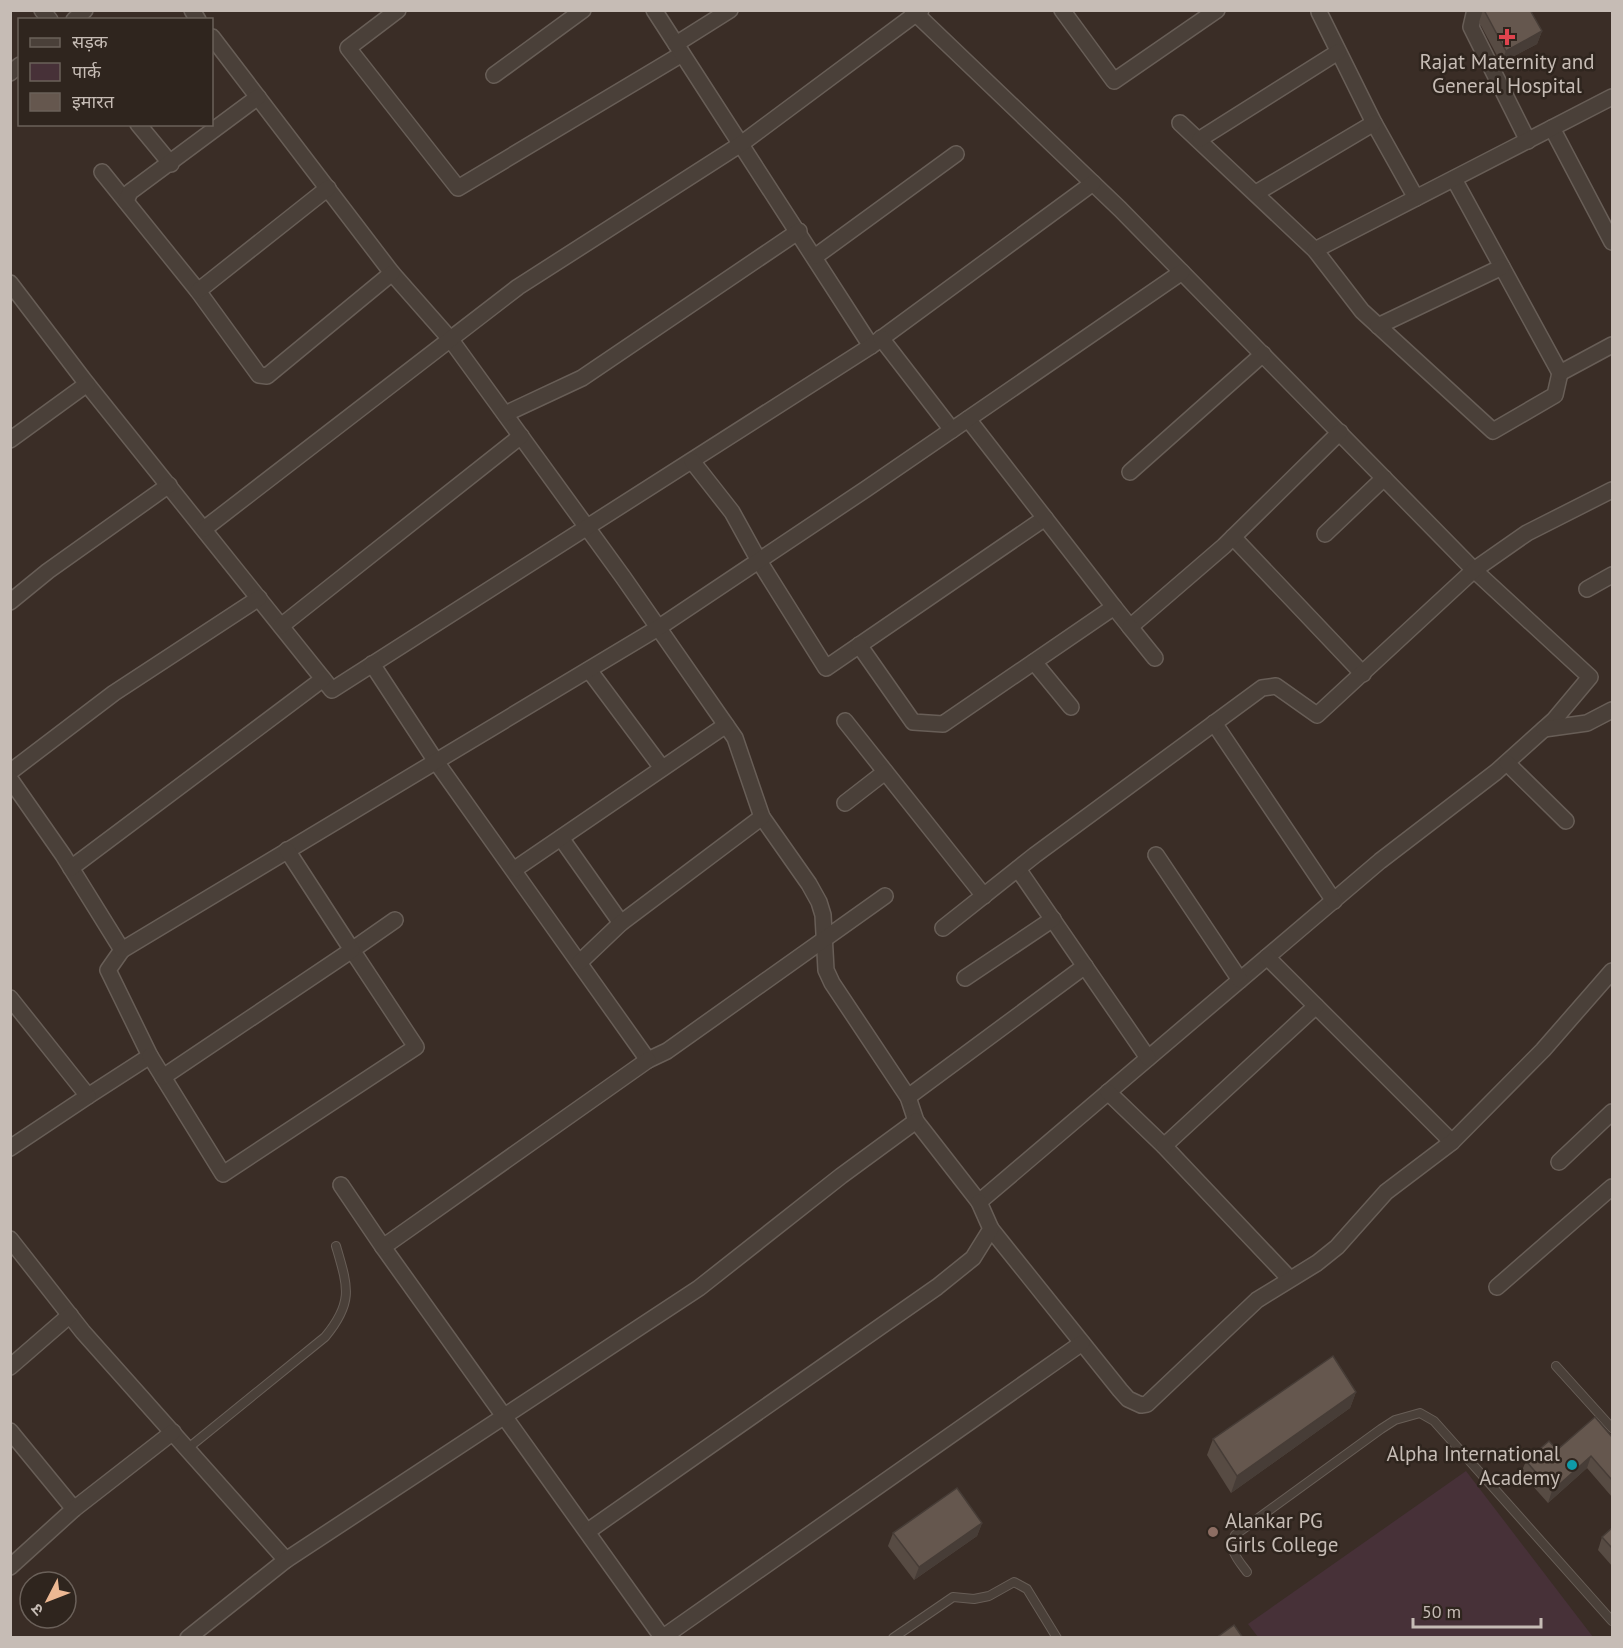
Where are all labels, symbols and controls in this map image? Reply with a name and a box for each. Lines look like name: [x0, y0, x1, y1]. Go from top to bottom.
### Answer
legend: [18, 18, 213, 126]
marker: Rajat Maternity and General Hospital: [1498, 28, 1516, 46]
text: सड़क: [72, 30, 109, 53]
place label: Rajat Maternity and General Hospital: [1419, 48, 1595, 99]
text: पार्क: [72, 60, 102, 83]
text: इमारत: [72, 90, 115, 113]
place label: Alpha International Academy: [1386, 1440, 1560, 1491]
marker: Alpha International Academy: [1565, 1458, 1579, 1472]
place label: Alankar PG Girls College: [1225, 1507, 1338, 1558]
marker: Alankar PG Girls College: [1206, 1525, 1220, 1539]
north arrow: [18, 1570, 78, 1630]
scale bar: [1413, 1591, 1540, 1629]
text: उ: [26, 1599, 47, 1620]
text: 50 m: [1422, 1600, 1461, 1623]

